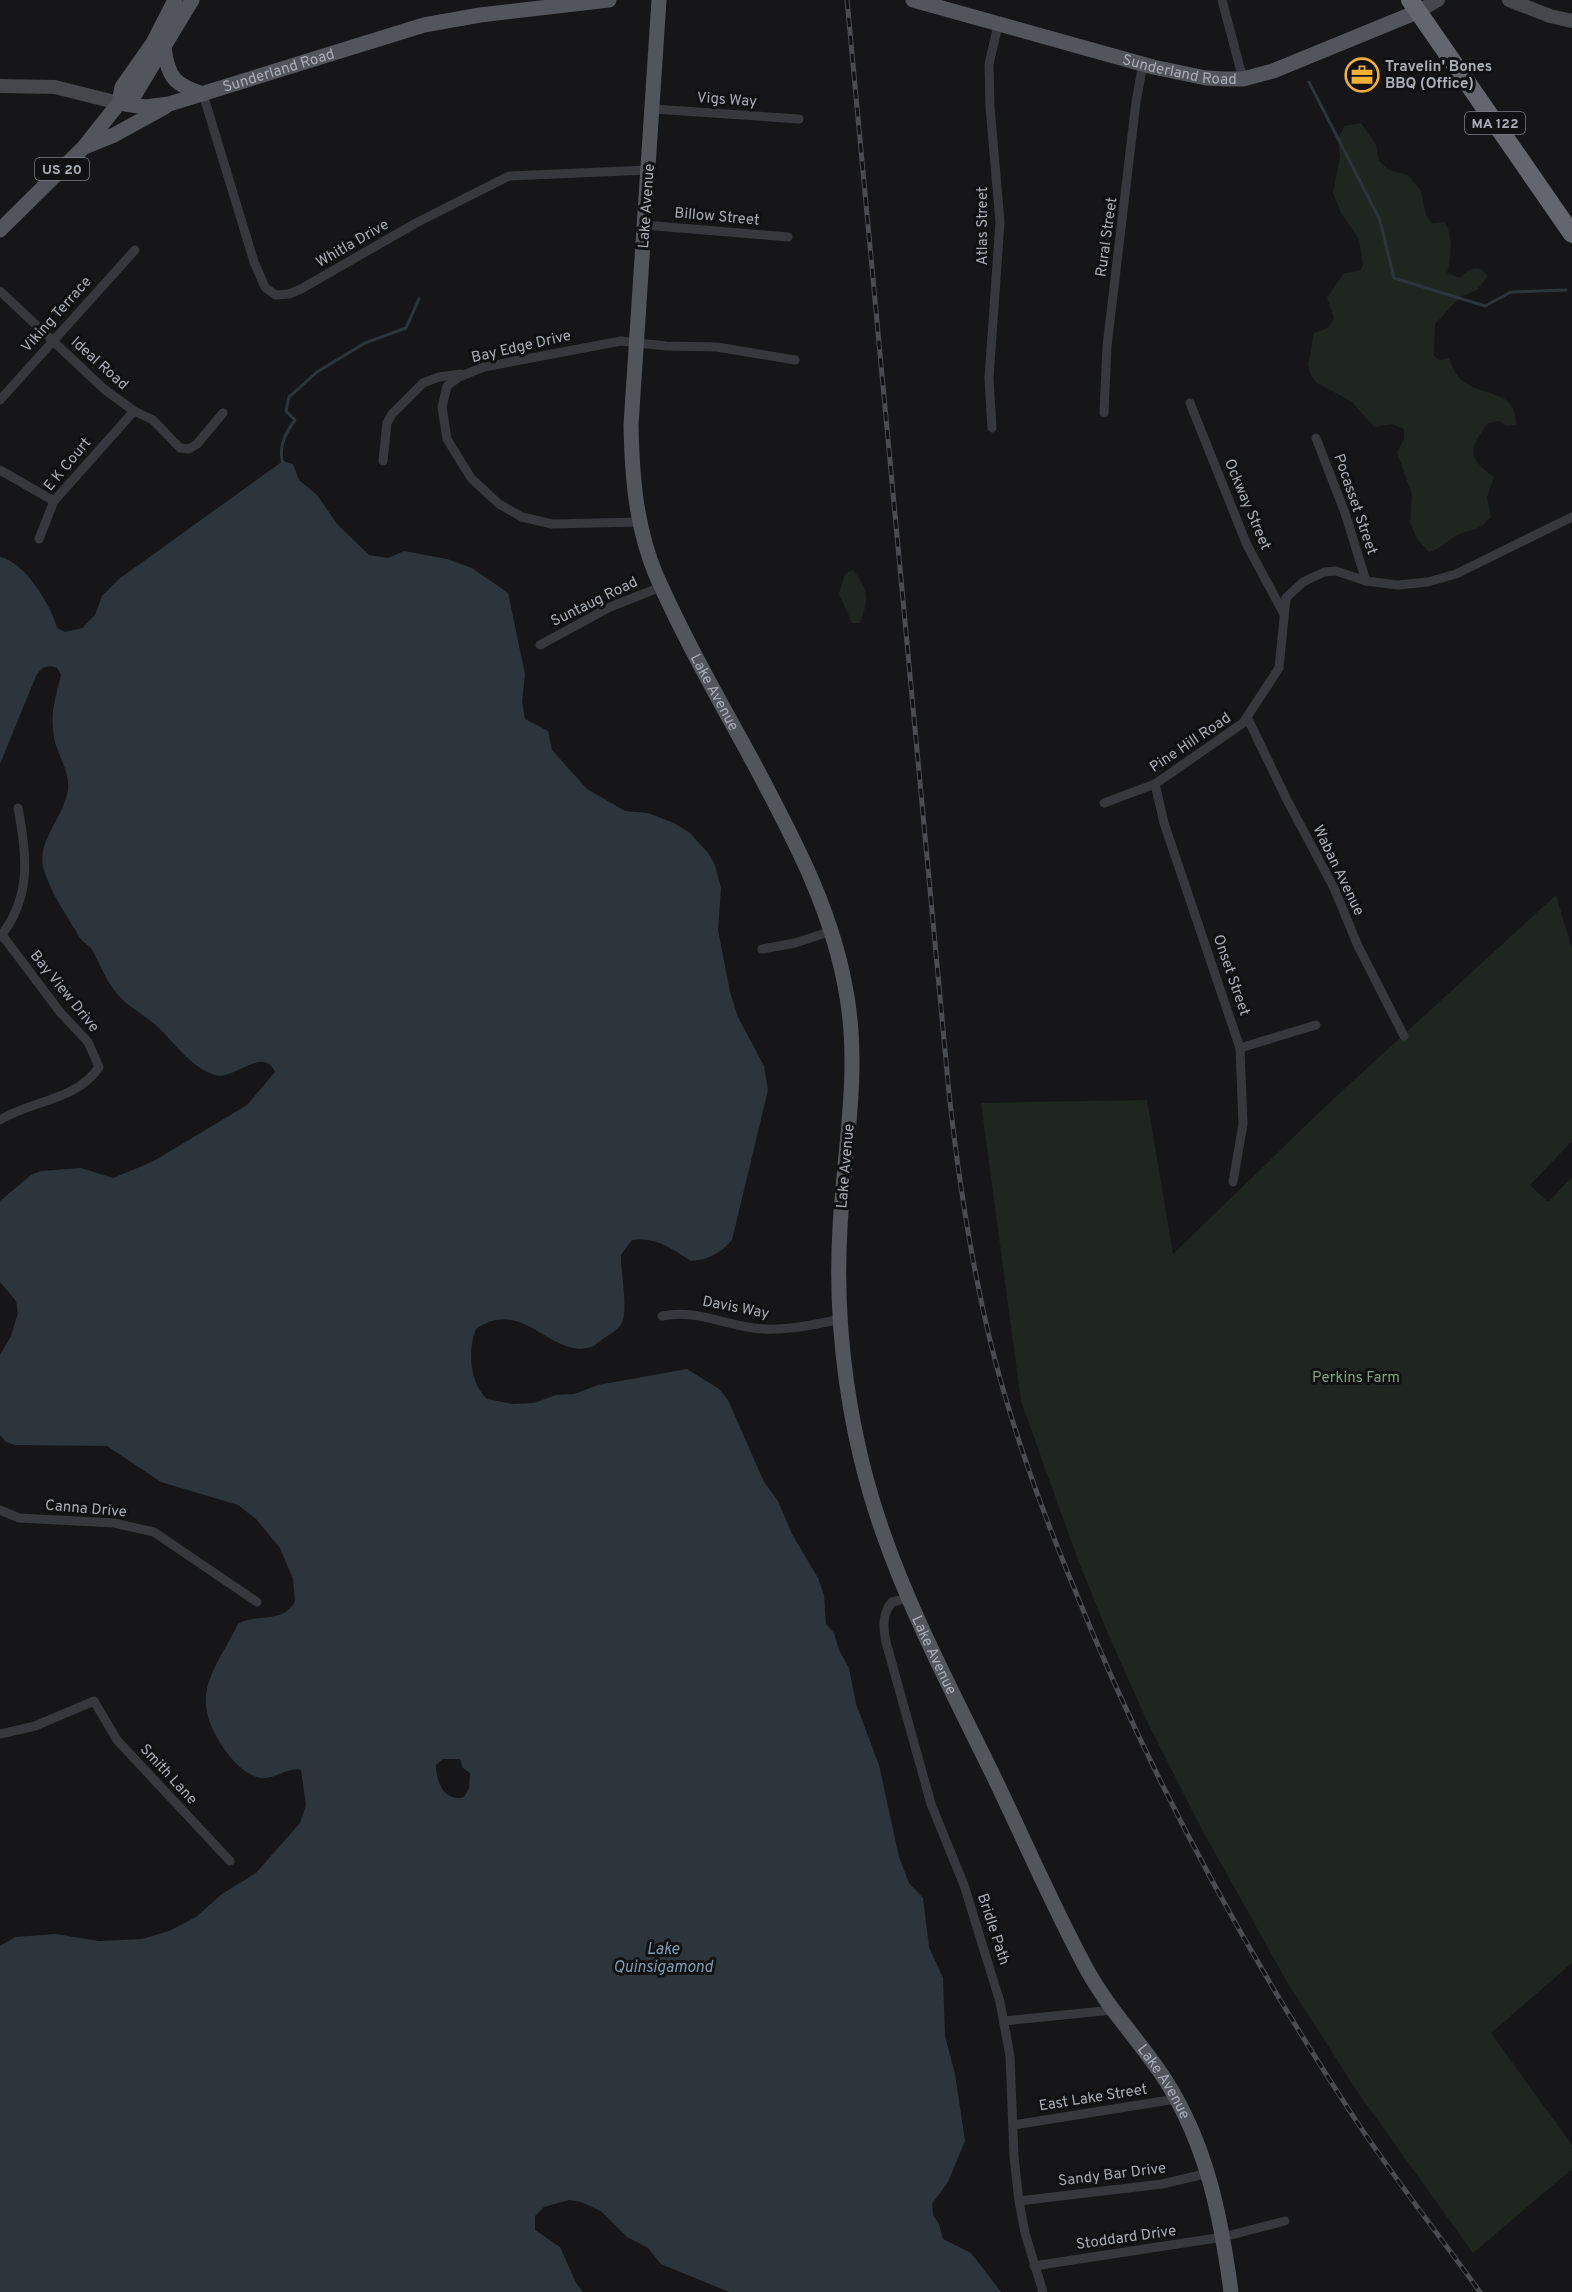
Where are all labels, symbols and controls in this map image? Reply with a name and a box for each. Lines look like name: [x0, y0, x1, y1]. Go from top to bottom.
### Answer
street label: Sunderland Road: [221, 45, 337, 98]
street label: Sunderland Road: [1120, 51, 1237, 90]
office icon: Travelin' Bones BBQ (Office): [1344, 57, 1380, 93]
place label: Travelin' Bones BBQ (Office): [1385, 58, 1492, 94]
street label: Vigs Way: [696, 89, 758, 112]
road number: MA 122: [1465, 112, 1525, 134]
road number: US 20: [35, 158, 89, 180]
street label: Lake Avenue: [635, 163, 660, 249]
street label: Atlas Street: [974, 186, 993, 266]
street label: Rural Street: [1092, 196, 1122, 278]
street label: Billow Street: [674, 204, 760, 231]
street label: Whitla Drive: [313, 216, 393, 273]
street label: Viking Terrace: [18, 273, 96, 357]
street label: Bay Edge Drive: [470, 327, 573, 368]
street label: Ideal Road: [66, 333, 132, 395]
street label: E K Court: [40, 434, 96, 496]
street label: Pocasset Street: [1328, 451, 1381, 558]
street label: Ockway Street: [1219, 456, 1274, 553]
street label: Suntaug Road: [548, 573, 641, 632]
street label: Lake Avenue: [685, 651, 742, 735]
street label: Pine Hill Road: [1147, 709, 1235, 777]
street label: Waban Avenue: [1308, 822, 1368, 919]
street label: Onset Street: [1208, 932, 1253, 1019]
street label: Bay View Drive: [25, 947, 103, 1037]
street label: Lake Avenue: [833, 1123, 860, 1209]
street label: Davis Way: [701, 1293, 771, 1324]
park label: Perkins Farm: [1312, 1369, 1400, 1388]
street label: Canna Drive: [44, 1496, 127, 1523]
street label: Lake Avenue: [906, 1613, 960, 1698]
street label: Smith Lane: [135, 1741, 201, 1809]
street label: Bridle Path: [972, 1891, 1013, 1968]
water label: Lake Quinsigamond: [613, 1940, 714, 1978]
street label: Lake Avenue: [1132, 2041, 1193, 2123]
street label: East Lake Street: [1038, 2081, 1149, 2116]
street label: Sandy Bar Drive: [1057, 2159, 1167, 2192]
street label: Stoddard Drive: [1075, 2222, 1177, 2255]

